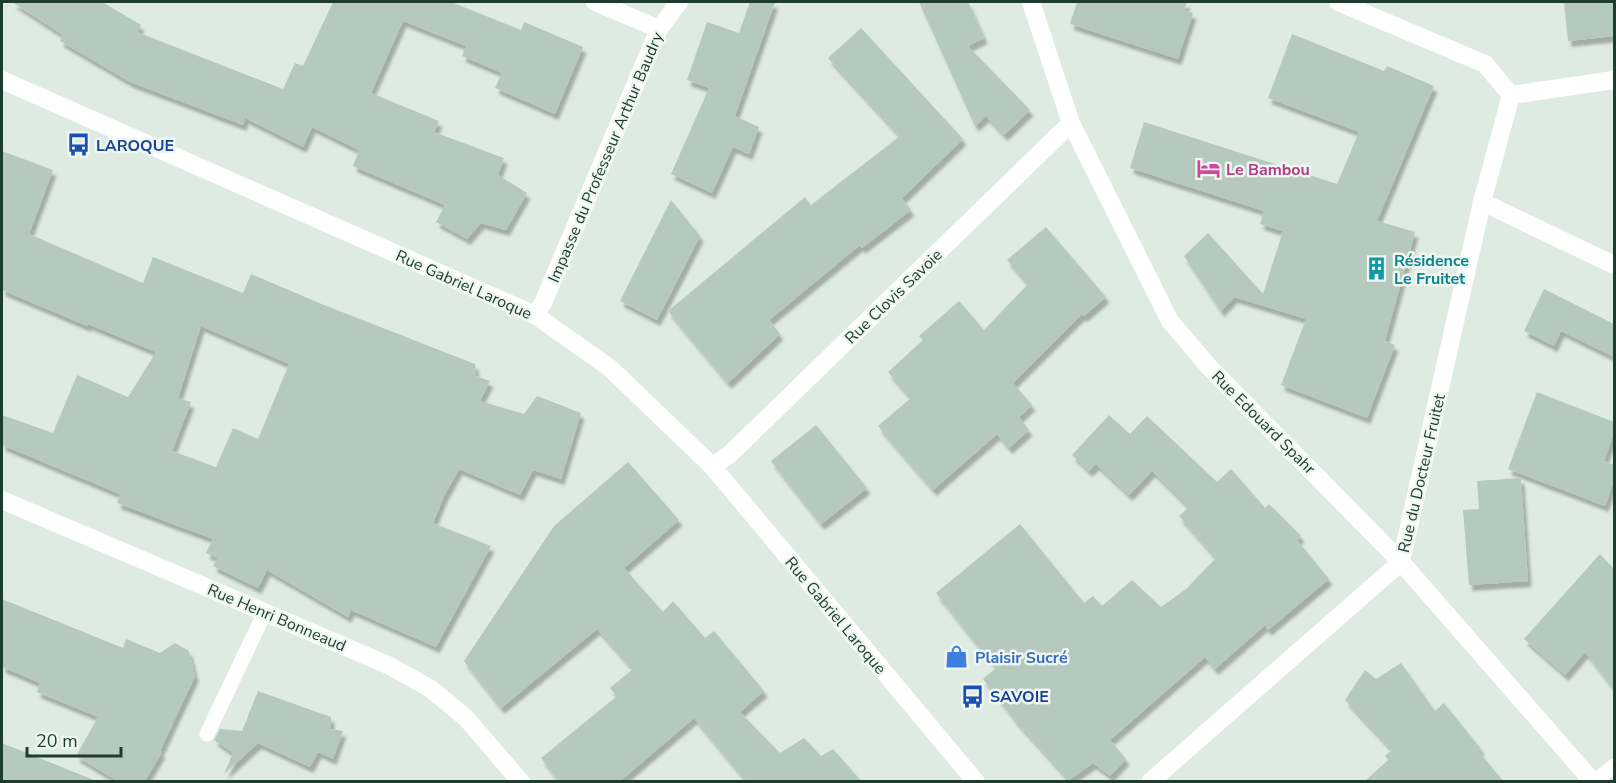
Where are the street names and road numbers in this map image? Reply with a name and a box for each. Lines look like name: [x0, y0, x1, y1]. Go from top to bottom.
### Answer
street label: Impasse du Professeur Arthur Baudry: [543, 28, 669, 286]
street label: Rue Clovis Savoie: [840, 244, 947, 349]
street label: Rue Gabriel Laroque: [392, 245, 535, 325]
street label: Rue Edouard Spahr: [1206, 366, 1320, 480]
street label: Rue du Docteur Fruitet: [1393, 391, 1451, 555]
street label: Rue Gabriel Laroque: [780, 552, 891, 679]
street label: Rue Henri Bonneaud: [204, 579, 349, 657]

